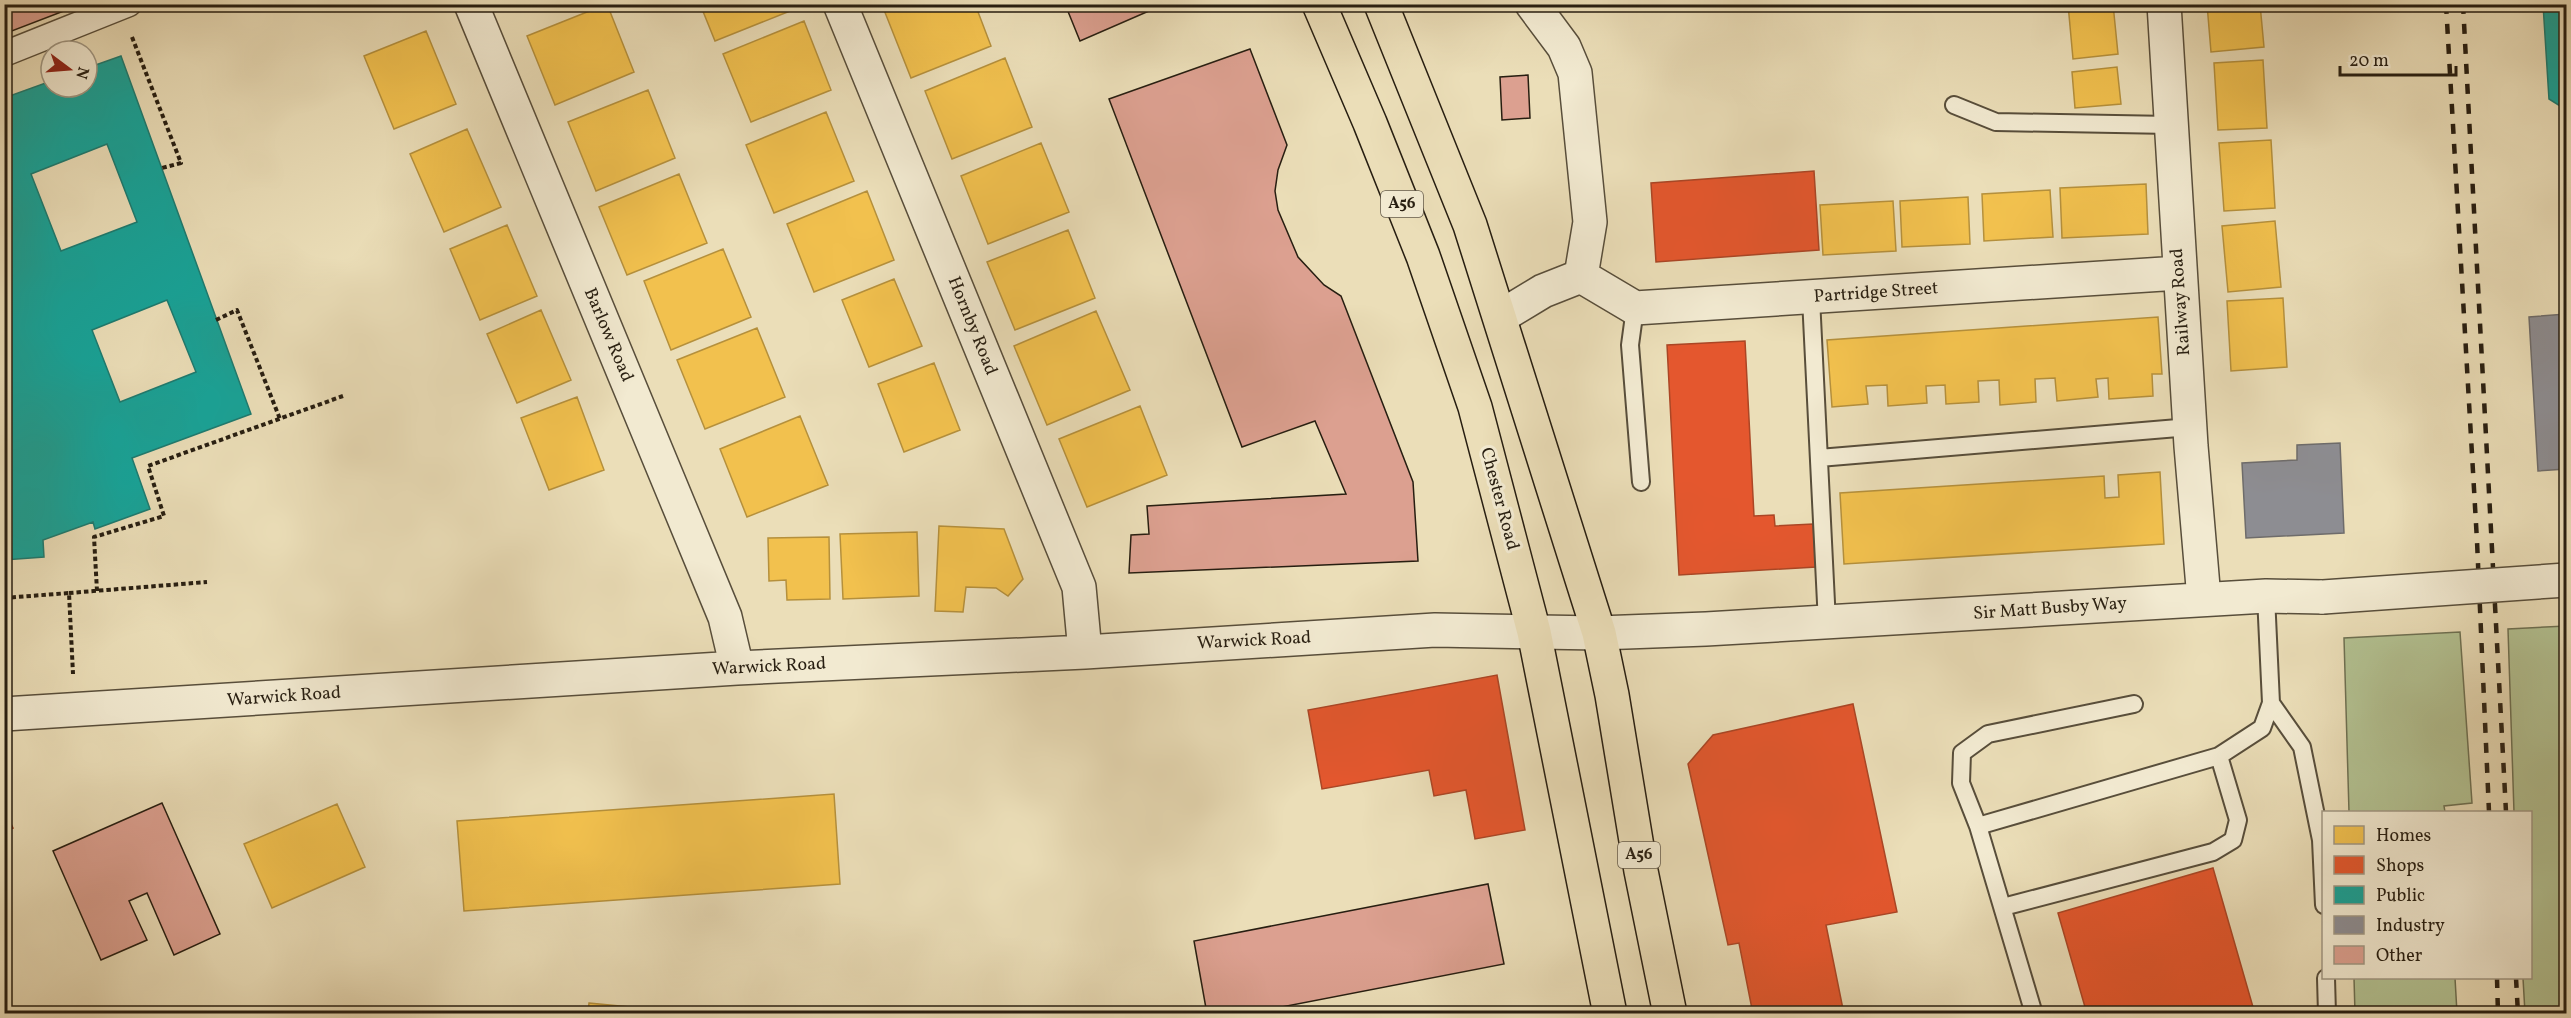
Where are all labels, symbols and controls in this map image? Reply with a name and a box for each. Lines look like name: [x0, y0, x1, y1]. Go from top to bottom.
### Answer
north arrow: [39, 39, 99, 99]
scale bar: [2340, 39, 2456, 77]
text: 20 m: [2349, 49, 2389, 74]
text: N: [69, 64, 94, 82]
road number: A56: [1381, 191, 1423, 217]
street label: Railway Road: [2165, 247, 2197, 357]
street label: Hornby Road: [941, 273, 1003, 379]
street label: Partridge Street: [1813, 276, 1939, 310]
street label: Barlow Road: [577, 284, 639, 386]
street label: Chester Road: [1473, 445, 1525, 553]
street label: Sir Matt Busby Way: [1972, 591, 2128, 627]
street label: Warwick Road: [1196, 626, 1312, 656]
street label: Warwick Road: [711, 652, 827, 682]
street label: Warwick Road: [226, 681, 342, 713]
legend: [2322, 811, 2532, 979]
text: Homes: [2376, 824, 2431, 849]
road number: A56: [1618, 842, 1660, 868]
text: Shops: [2376, 854, 2424, 879]
text: Public: [2376, 884, 2425, 909]
text: Industry: [2376, 914, 2445, 939]
text: Other: [2376, 944, 2423, 969]

